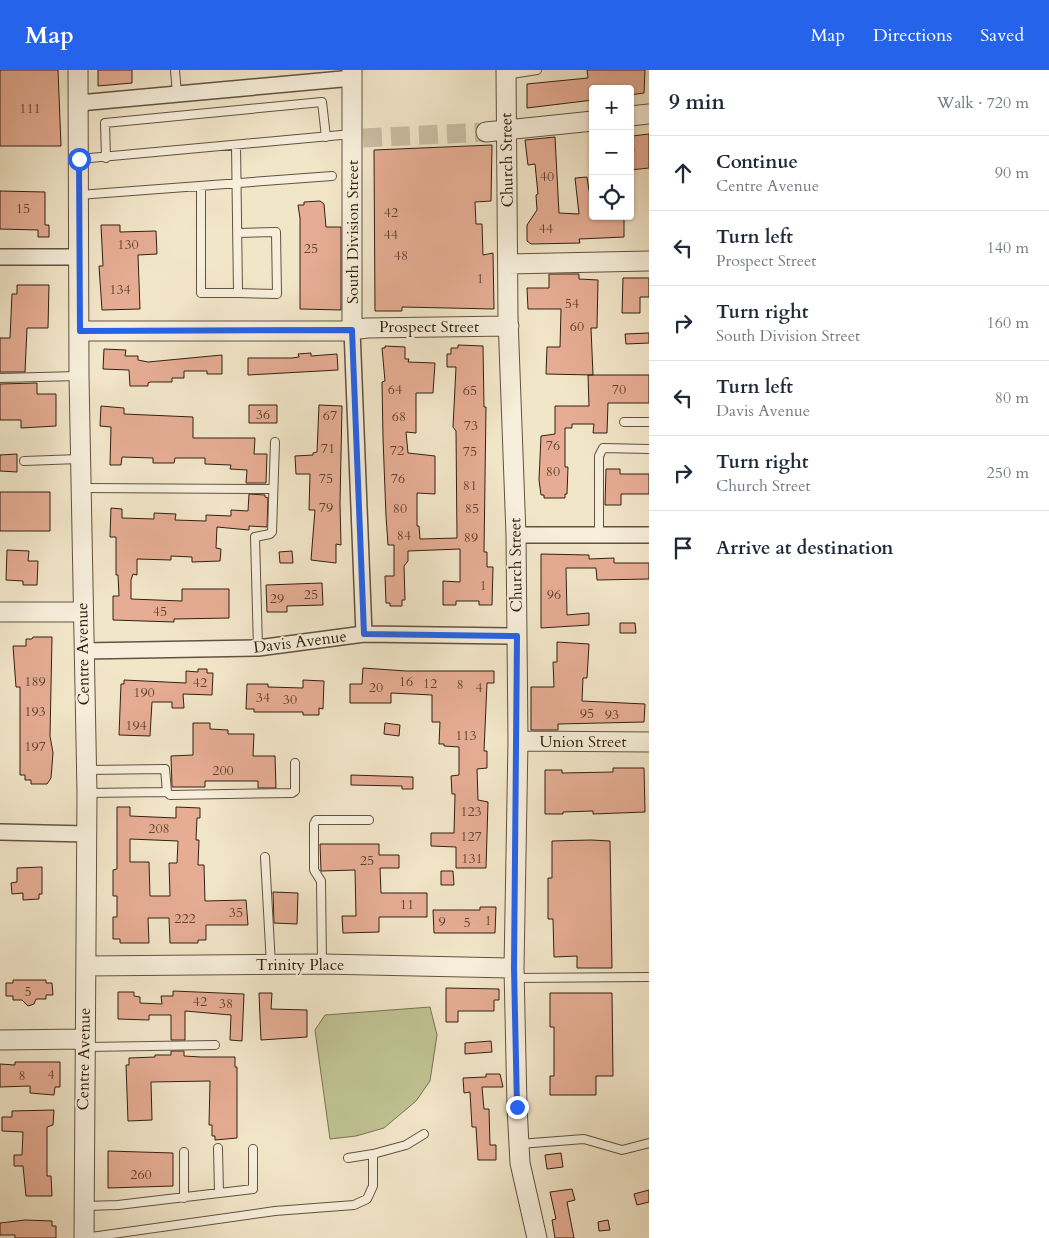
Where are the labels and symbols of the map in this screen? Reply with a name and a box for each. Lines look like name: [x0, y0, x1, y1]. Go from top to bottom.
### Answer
house number: 111: [19, 99, 41, 118]
street label: Church Street: [495, 113, 519, 207]
route start: [68, 148, 91, 171]
street label: South Division Street: [342, 160, 364, 304]
house number: 40: [540, 167, 554, 186]
house number: 15: [16, 199, 30, 218]
house number: 42: [384, 203, 398, 222]
house number: 44: [539, 219, 553, 238]
house number: 44: [384, 225, 398, 244]
house number: 130: [117, 235, 139, 254]
house number: 25: [304, 239, 318, 258]
house number: 48: [394, 246, 408, 265]
house number: 1: [476, 269, 484, 288]
house number: 134: [109, 280, 131, 299]
house number: 54: [565, 294, 579, 313]
street label: Prospect Street: [379, 316, 479, 338]
house number: 60: [570, 317, 584, 336]
house number: 64: [388, 380, 402, 399]
house number: 70: [612, 380, 626, 399]
house number: 65: [463, 381, 477, 400]
house number: 36: [256, 405, 270, 424]
house number: 67: [323, 406, 337, 425]
house number: 68: [392, 407, 406, 426]
house number: 73: [464, 416, 478, 435]
house number: 76: [546, 436, 560, 455]
house number: 71: [321, 439, 335, 458]
house number: 72: [390, 441, 404, 460]
house number: 75: [463, 442, 477, 461]
house number: 80: [546, 462, 560, 481]
house number: 75: [319, 469, 333, 488]
house number: 76: [391, 469, 405, 488]
house number: 81: [463, 476, 477, 495]
house number: 79: [319, 498, 333, 517]
house number: 80: [393, 499, 407, 518]
house number: 85: [465, 499, 479, 518]
street label: Church Street: [504, 518, 528, 612]
house number: 84: [397, 526, 411, 545]
house number: 89: [464, 528, 478, 547]
house number: 1: [479, 576, 487, 595]
house number: 25: [304, 585, 318, 604]
house number: 96: [547, 585, 561, 604]
house number: 29: [270, 589, 284, 608]
street label: Centre Avenue: [71, 602, 95, 706]
house number: 45: [153, 602, 167, 621]
street label: Davis Avenue: [252, 625, 348, 659]
house number: 189: [24, 672, 46, 691]
house number: 16: [399, 672, 413, 691]
house number: 42: [193, 673, 207, 692]
house number: 12: [423, 674, 437, 693]
house number: 8: [456, 675, 464, 694]
house number: 20: [369, 678, 383, 697]
house number: 4: [475, 678, 483, 697]
house number: 190: [133, 683, 155, 702]
house number: 34: [256, 688, 270, 707]
house number: 30: [283, 690, 297, 709]
house number: 193: [24, 702, 46, 721]
house number: 95: [580, 704, 594, 723]
house number: 93: [605, 705, 619, 724]
house number: 194: [125, 716, 147, 735]
house number: 113: [455, 726, 477, 745]
street label: Union Street: [539, 731, 627, 753]
house number: 197: [24, 737, 46, 756]
house number: 200: [212, 761, 234, 780]
house number: 123: [460, 802, 482, 821]
house number: 208: [148, 819, 170, 838]
house number: 127: [460, 827, 482, 846]
house number: 131: [461, 849, 483, 868]
house number: 25: [360, 851, 374, 870]
house number: 11: [400, 895, 414, 914]
house number: 35: [229, 903, 243, 922]
house number: 222: [174, 909, 196, 928]
house number: 1: [484, 911, 492, 930]
house number: 9: [438, 912, 446, 931]
house number: 5: [463, 913, 471, 932]
street label: Trinity Place: [256, 954, 344, 976]
house number: 5: [24, 982, 32, 1001]
house number: 42: [193, 992, 207, 1011]
house number: 38: [219, 994, 233, 1013]
street label: Centre Avenue: [72, 1007, 96, 1111]
house number: 4: [47, 1065, 55, 1084]
house number: 8: [18, 1066, 26, 1085]
route end: [506, 1096, 529, 1119]
house number: 260: [130, 1165, 152, 1184]

